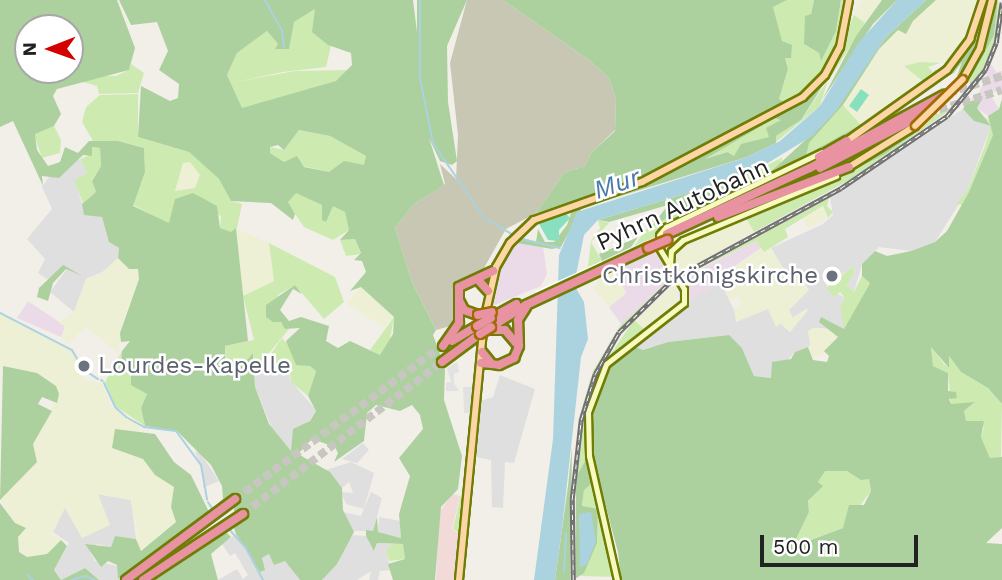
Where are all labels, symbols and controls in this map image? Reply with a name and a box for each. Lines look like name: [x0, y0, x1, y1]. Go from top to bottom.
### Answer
north arrow: [14, 14, 84, 84]
text: N: [18, 42, 41, 57]
street label: Pyhrn Autobahn: [592, 152, 774, 258]
water label: Mur: [590, 162, 644, 206]
place label: Christkönigskirche: [602, 262, 818, 290]
marker: Christkönigskirche: [824, 268, 840, 284]
place label: Lourdes-Kapelle: [98, 352, 291, 380]
marker: Lourdes-Kapelle: [76, 358, 92, 374]
scale bar: [764, 520, 922, 564]
text: 500 m: [773, 534, 839, 559]

